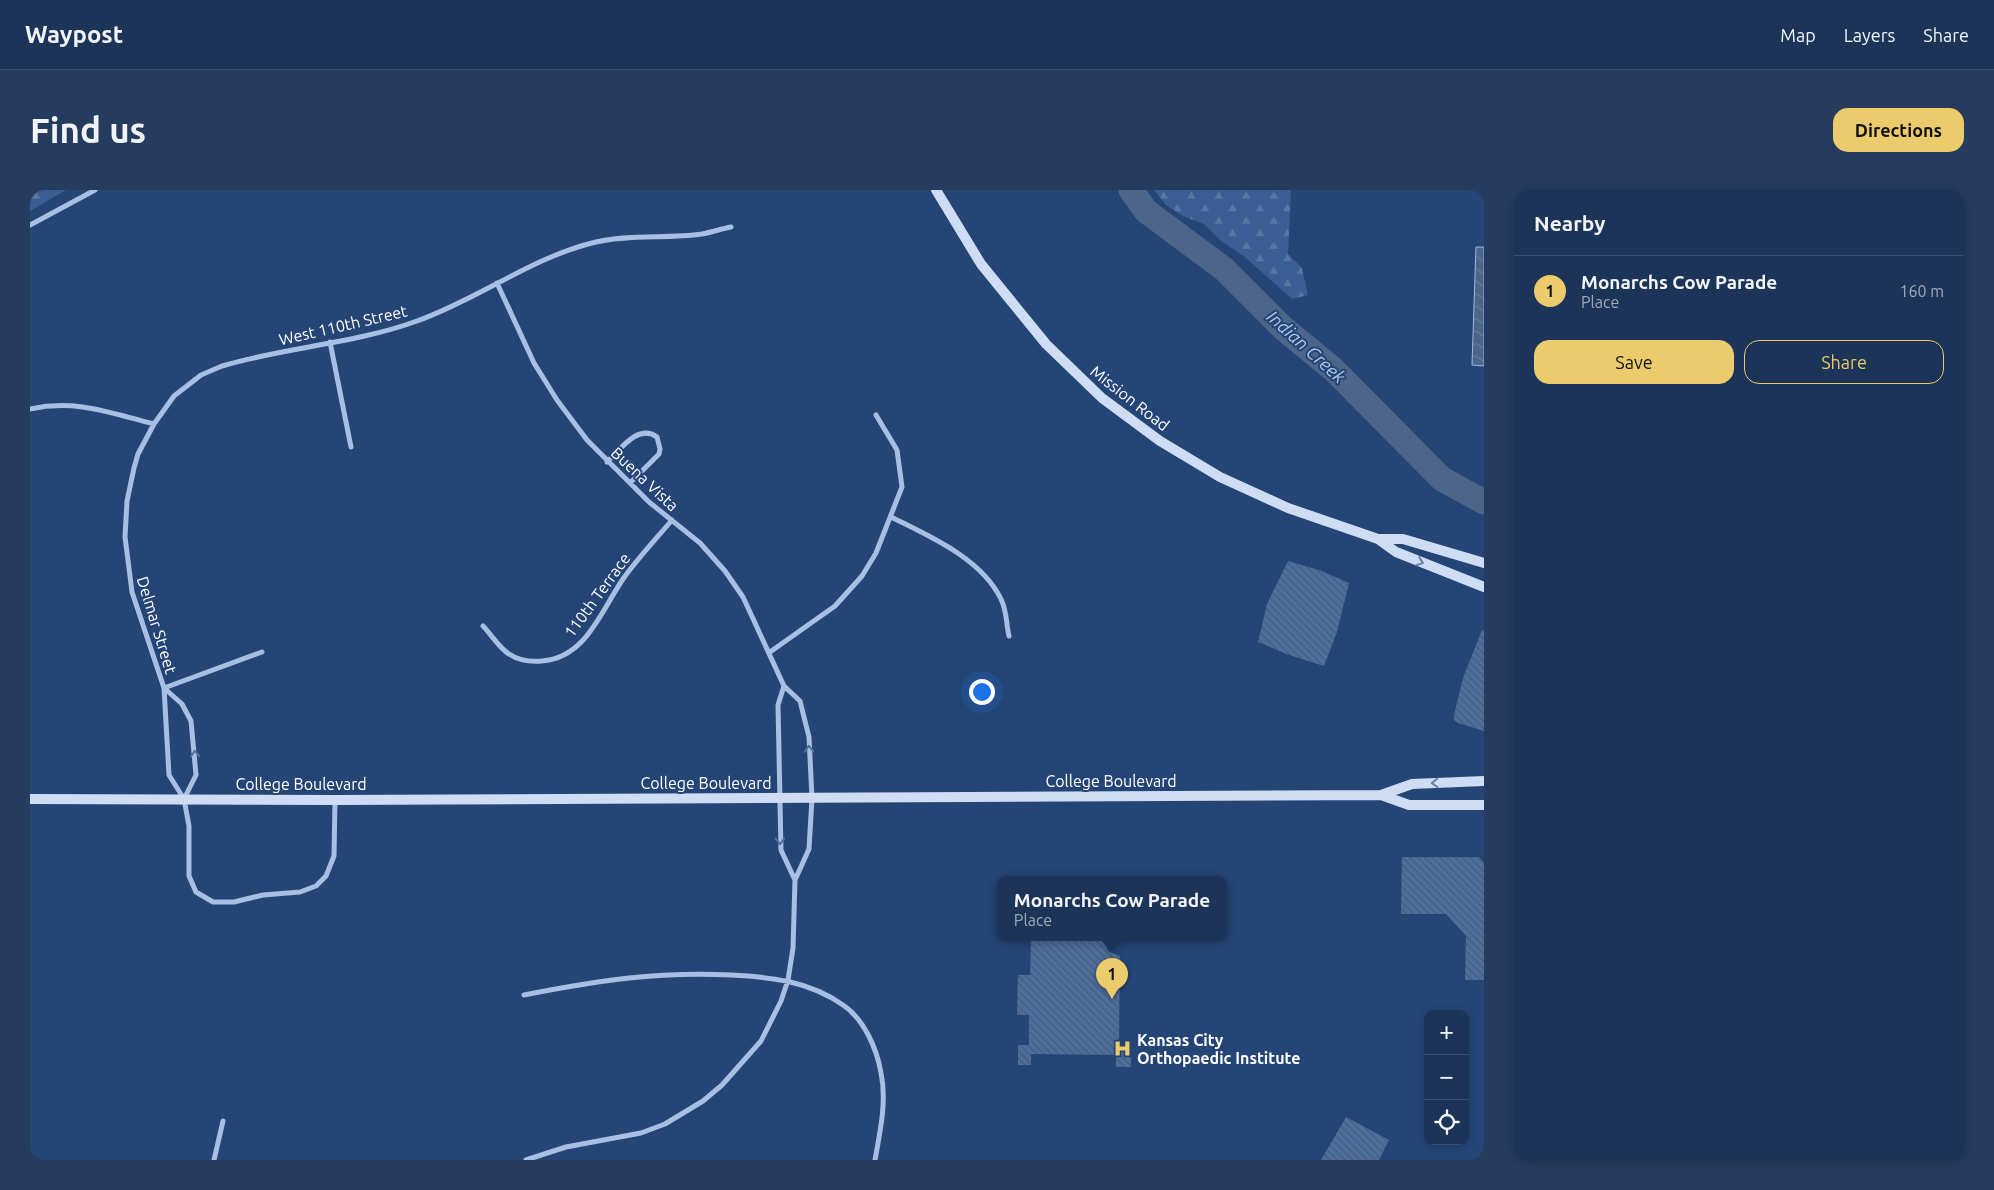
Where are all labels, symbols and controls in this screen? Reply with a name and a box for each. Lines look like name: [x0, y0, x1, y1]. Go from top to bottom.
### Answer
text: Waypost: [25, 21, 123, 48]
text: Map: [1780, 25, 1816, 45]
text: Layers: [1844, 25, 1895, 45]
text: Share: [1923, 25, 1969, 45]
button: Directions: [1833, 108, 1964, 152]
text: Find us: [30, 110, 146, 150]
text: Nearby: [1534, 211, 1605, 235]
text: Monarchs Cow Parade: [1581, 271, 1777, 293]
text: 1: [1545, 282, 1555, 300]
text: 160 m: [1899, 282, 1944, 300]
text: Place: [1581, 293, 1619, 311]
street label: West 110th Street: [277, 301, 410, 349]
water label: Indian Creek: [1263, 306, 1351, 387]
button: Save: [1534, 340, 1734, 384]
button: Share: [1744, 340, 1944, 384]
street label: Mission Road: [1087, 362, 1173, 434]
street label: Buena Vista: [608, 443, 682, 515]
street label: 110th Terrace: [560, 549, 634, 641]
one-way arrow: [1416, 556, 1424, 566]
street label: Delmar Street: [134, 574, 181, 676]
your location: [969, 679, 995, 705]
one-way arrow: [804, 745, 815, 753]
one-way arrow: [190, 749, 201, 757]
street label: College Boulevard: [1045, 772, 1177, 790]
street label: College Boulevard: [640, 774, 772, 792]
street label: College Boulevard: [235, 775, 367, 793]
one-way arrow: [1431, 777, 1439, 788]
one-way arrow: [775, 837, 786, 845]
popup: [997, 876, 1227, 941]
text: Monarchs Cow Parade: [1014, 889, 1210, 911]
text: Place: [1014, 911, 1052, 929]
pin: 1: [1096, 958, 1128, 999]
map controls: [1424, 1010, 1469, 1145]
button: +: [1424, 1010, 1469, 1055]
place label: Kansas City Orthopaedic Institute: [1137, 1031, 1300, 1067]
hospital icon: Kansas City Orthopaedic Institute: [1113, 1039, 1133, 1059]
button: −: [1424, 1055, 1469, 1100]
button: locate: [1424, 1100, 1469, 1145]

